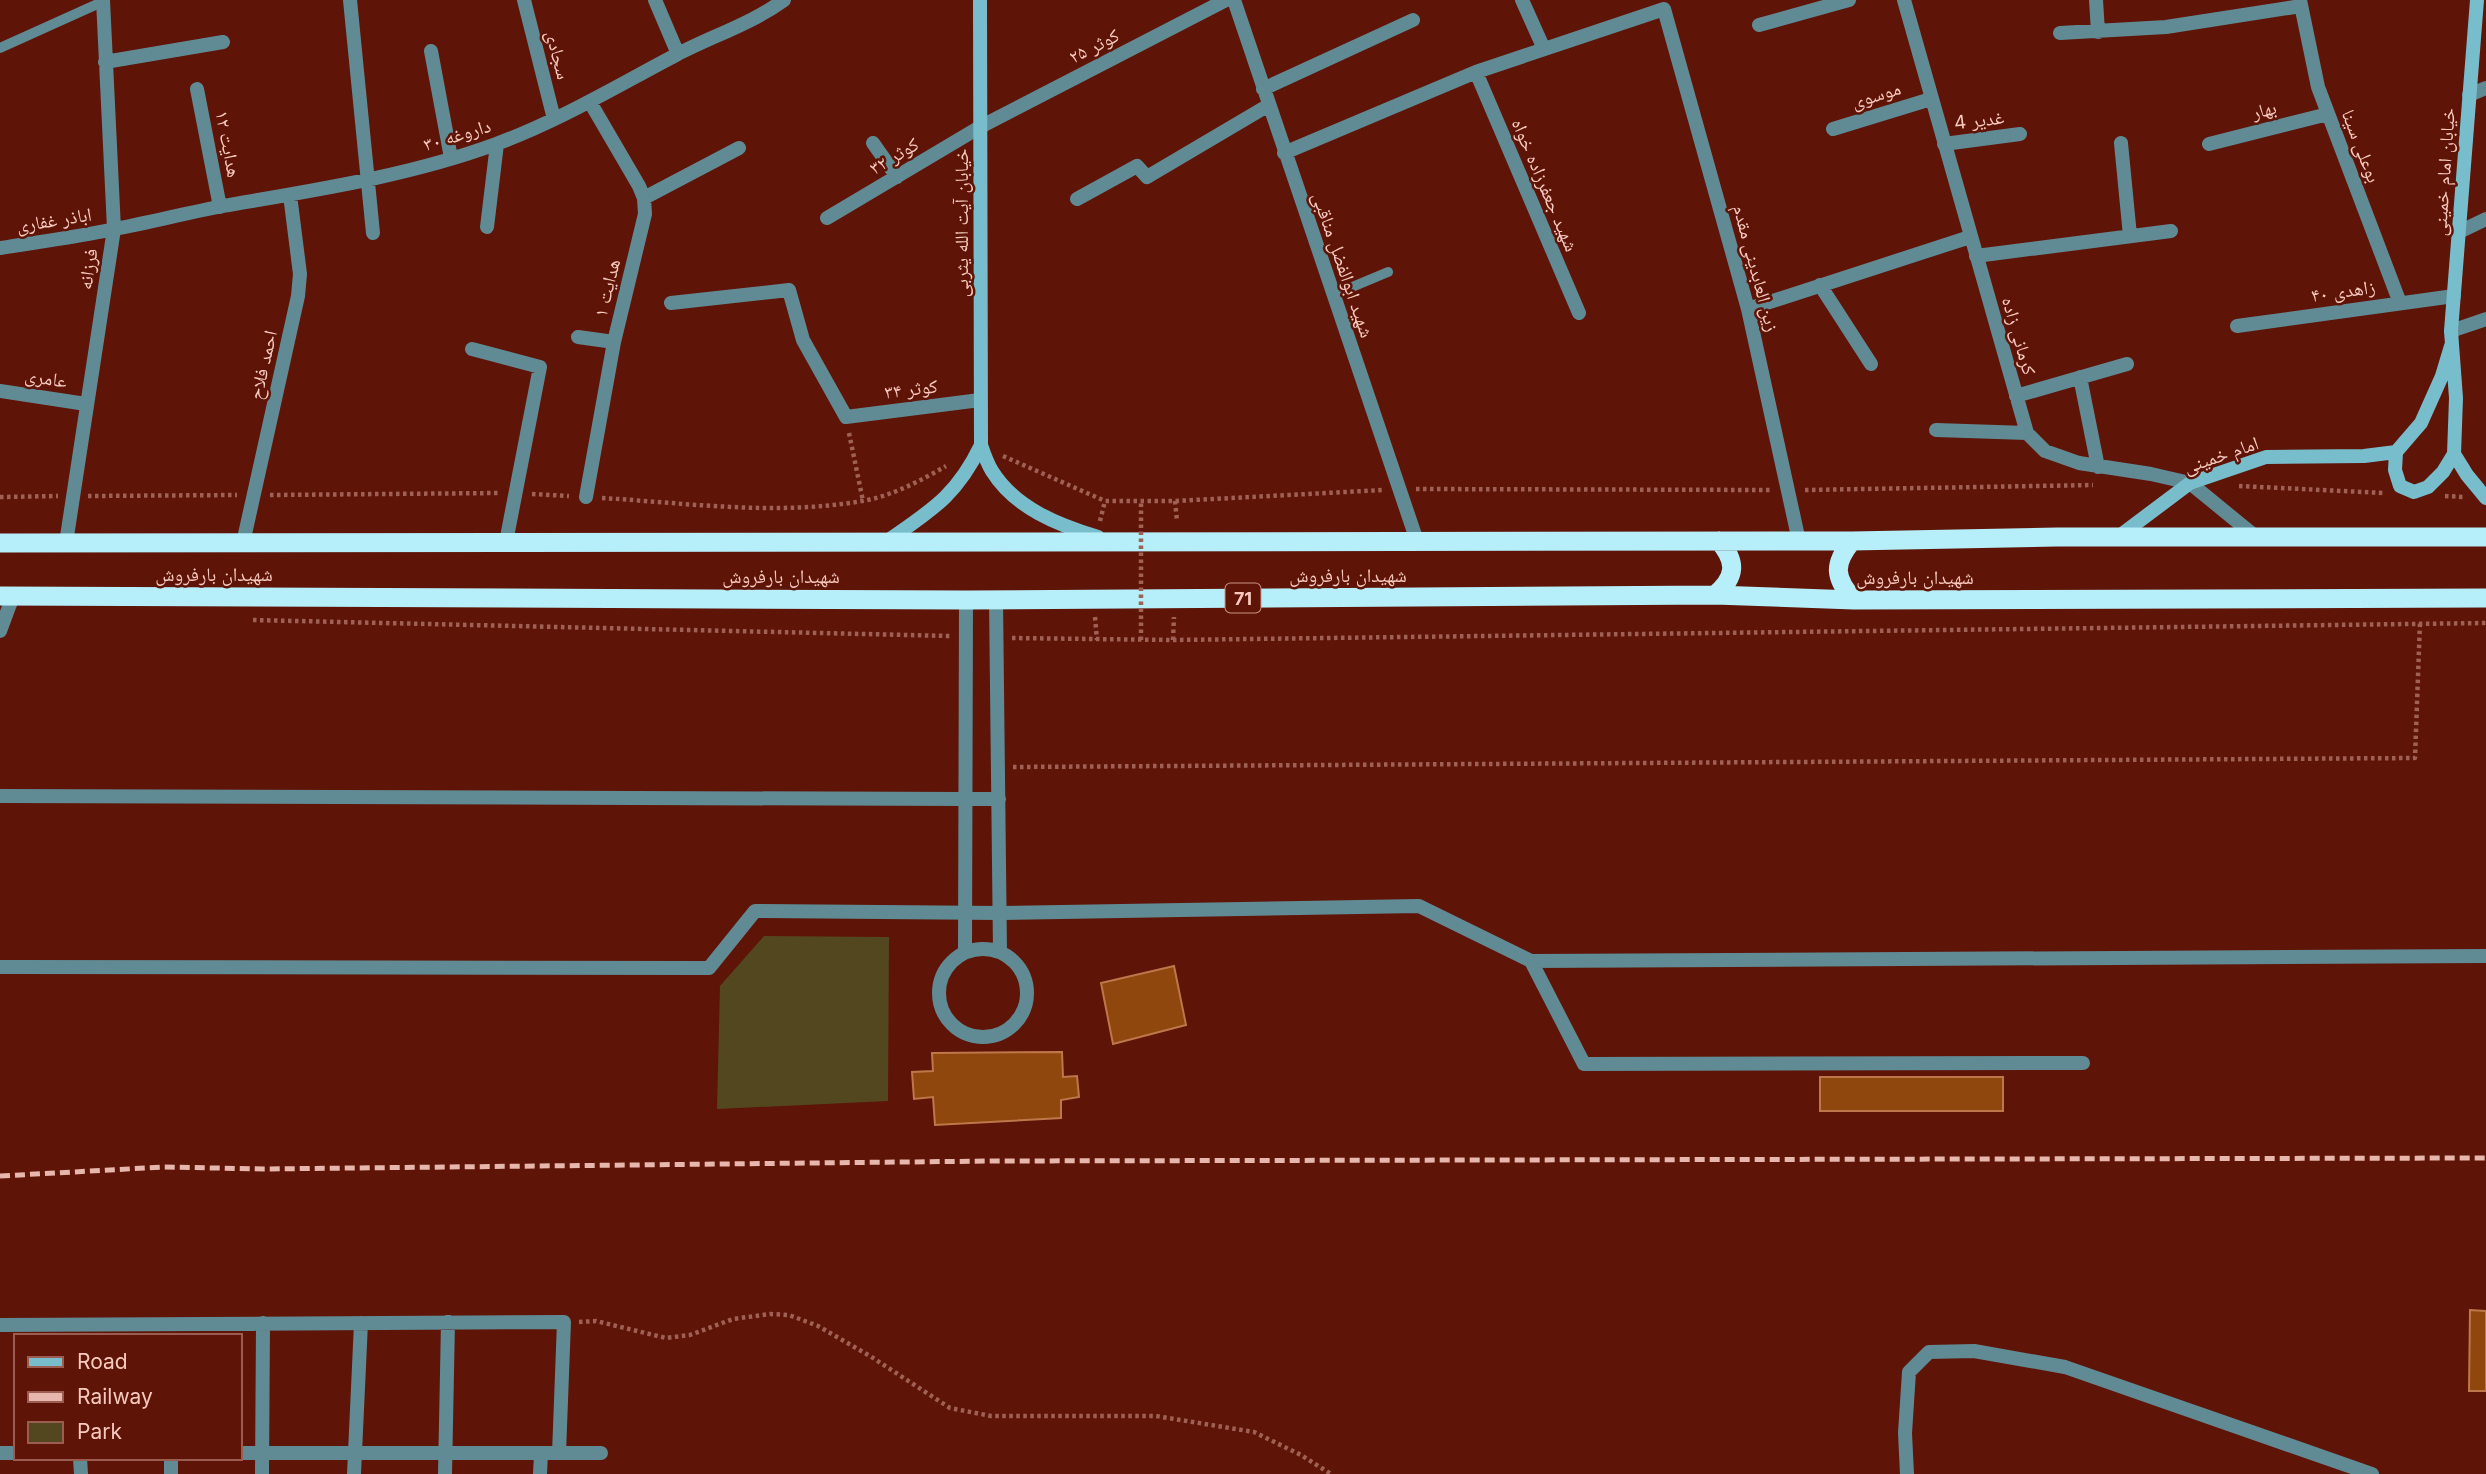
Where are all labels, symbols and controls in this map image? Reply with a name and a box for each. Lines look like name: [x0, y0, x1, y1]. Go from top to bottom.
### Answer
street label: کوثر ۲۵: [1065, 24, 1123, 68]
street label: سجادی: [541, 28, 575, 82]
street label: موسوی: [1848, 77, 1904, 113]
street label: بهار: [2248, 96, 2279, 124]
street label: غدیر 4: [1953, 105, 2006, 134]
street label: بوعلی سینا: [2337, 106, 2385, 186]
street label: خیابان امام خمینی: [2428, 107, 2462, 237]
street label: هدایت ۱۲: [210, 109, 246, 179]
street label: داروغه ۳۰: [421, 114, 494, 156]
street label: شهید جعفرزاده خواه: [1507, 115, 1583, 255]
street label: کوثر ۳۲: [865, 132, 923, 180]
street label: خیابان آیت الله یثربی: [950, 149, 973, 297]
street label: شهید ابوالفضل مناقبی: [1307, 189, 1379, 341]
street label: زین العابدینی مقدم: [1726, 202, 1784, 335]
street label: اباذر غفاری: [15, 203, 93, 237]
street label: فرزانه: [73, 247, 103, 291]
street label: هدایت ۱: [589, 257, 625, 319]
street label: زاهدی ۴۰: [2309, 275, 2377, 307]
street label: کرمانی زاده: [1997, 294, 2041, 378]
street label: احمد فلاح: [244, 328, 282, 402]
street label: عامری: [23, 363, 69, 393]
street label: کوثر ۳۴: [883, 374, 939, 404]
street label: امام خمینی: [2180, 431, 2262, 480]
street label: شهیدان بارفروش: [155, 563, 273, 586]
street label: شهیدان بارفروش: [1289, 564, 1407, 587]
street label: شهیدان بارفروش: [722, 565, 840, 588]
street label: شهیدان بارفروش: [1856, 566, 1974, 589]
road number: 71: [1226, 584, 1260, 612]
legend: [14, 1334, 242, 1460]
text: Road: [77, 1349, 128, 1374]
text: Railway: [77, 1384, 153, 1409]
text: Park: [77, 1419, 122, 1444]

